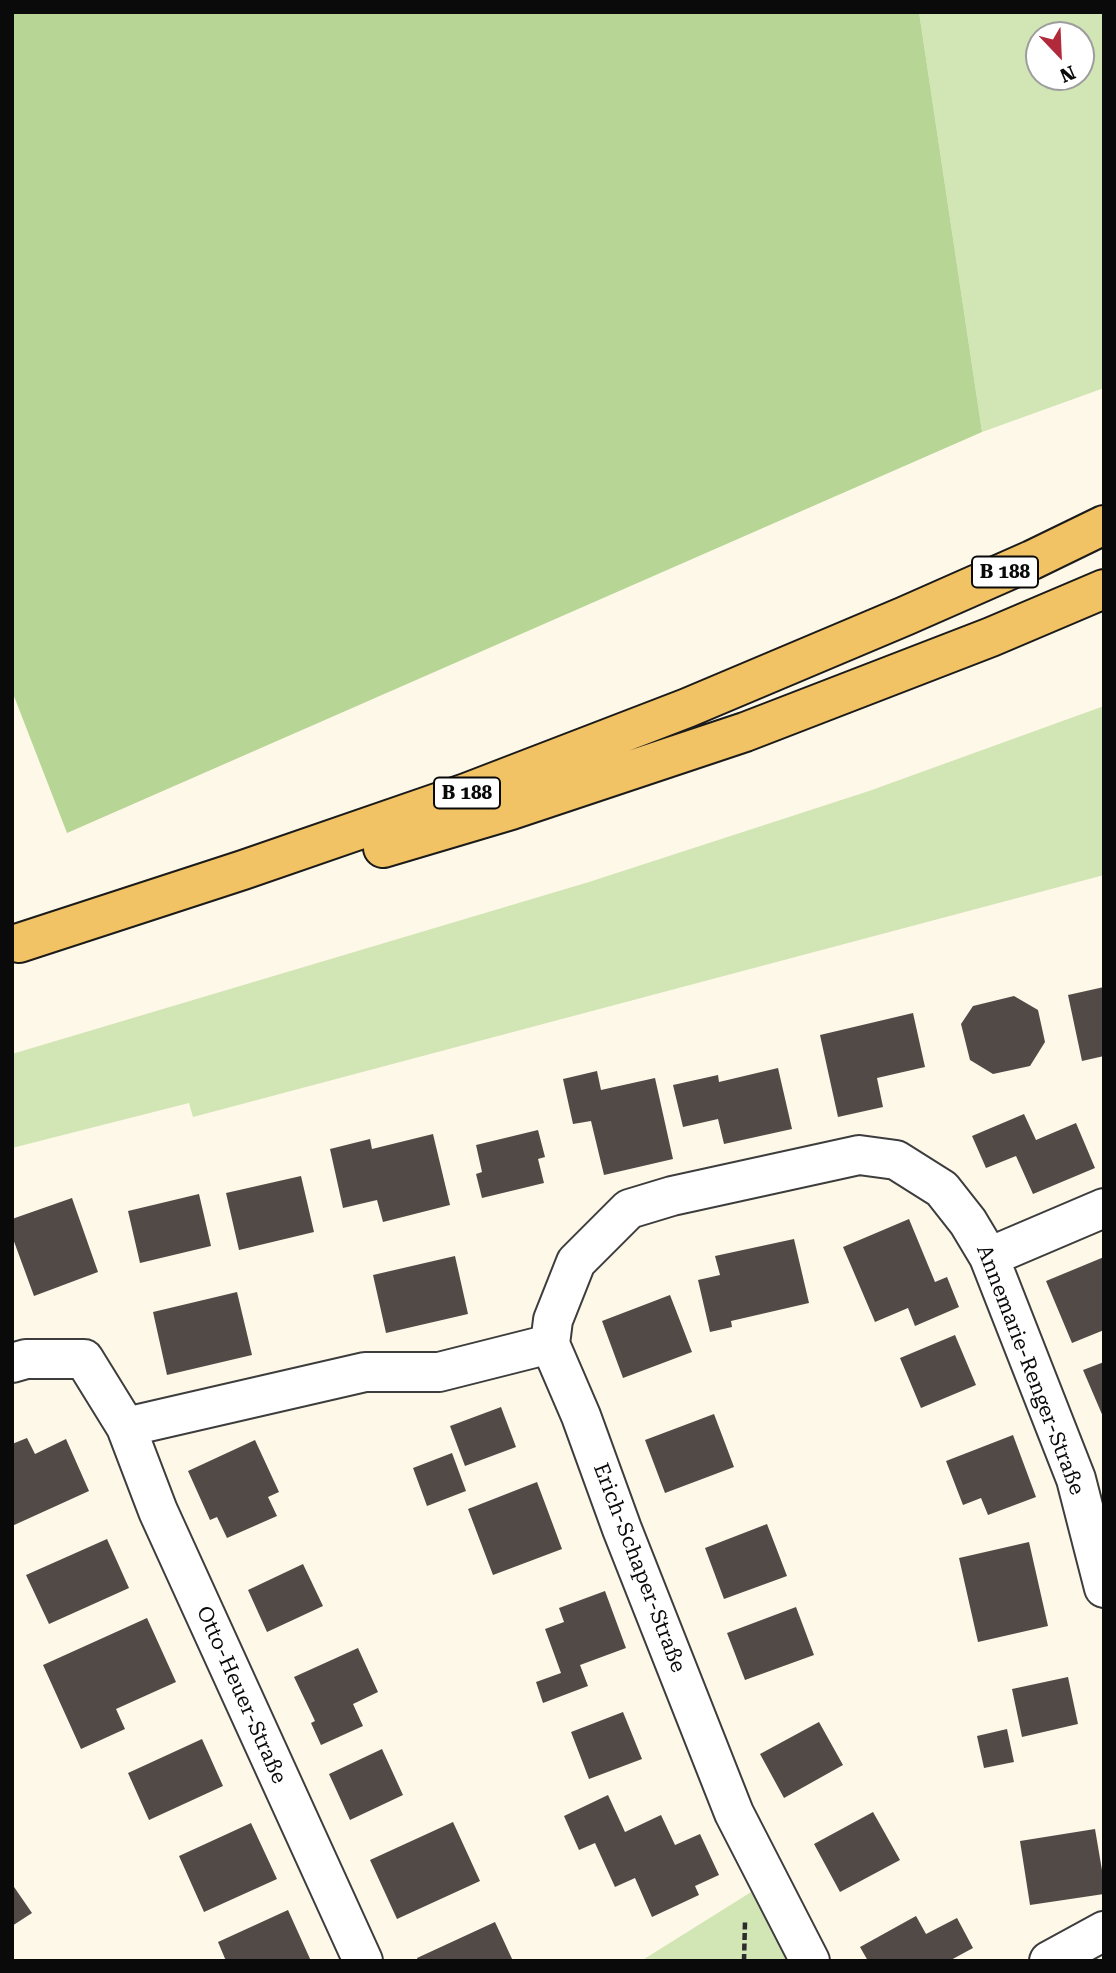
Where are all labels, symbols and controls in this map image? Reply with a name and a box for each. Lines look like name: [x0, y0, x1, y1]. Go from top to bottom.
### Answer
north arrow: [1025, 21, 1095, 91]
text: N: [1056, 61, 1079, 87]
road number: B 188: [972, 556, 1038, 587]
road number: B 188: [434, 778, 500, 808]
street label: Annemarie-Renger-Straße: [971, 1242, 1089, 1498]
street label: Erich-Schaper-Straße: [587, 1460, 691, 1676]
street label: Otto-Heuer-Straße: [191, 1602, 291, 1788]

